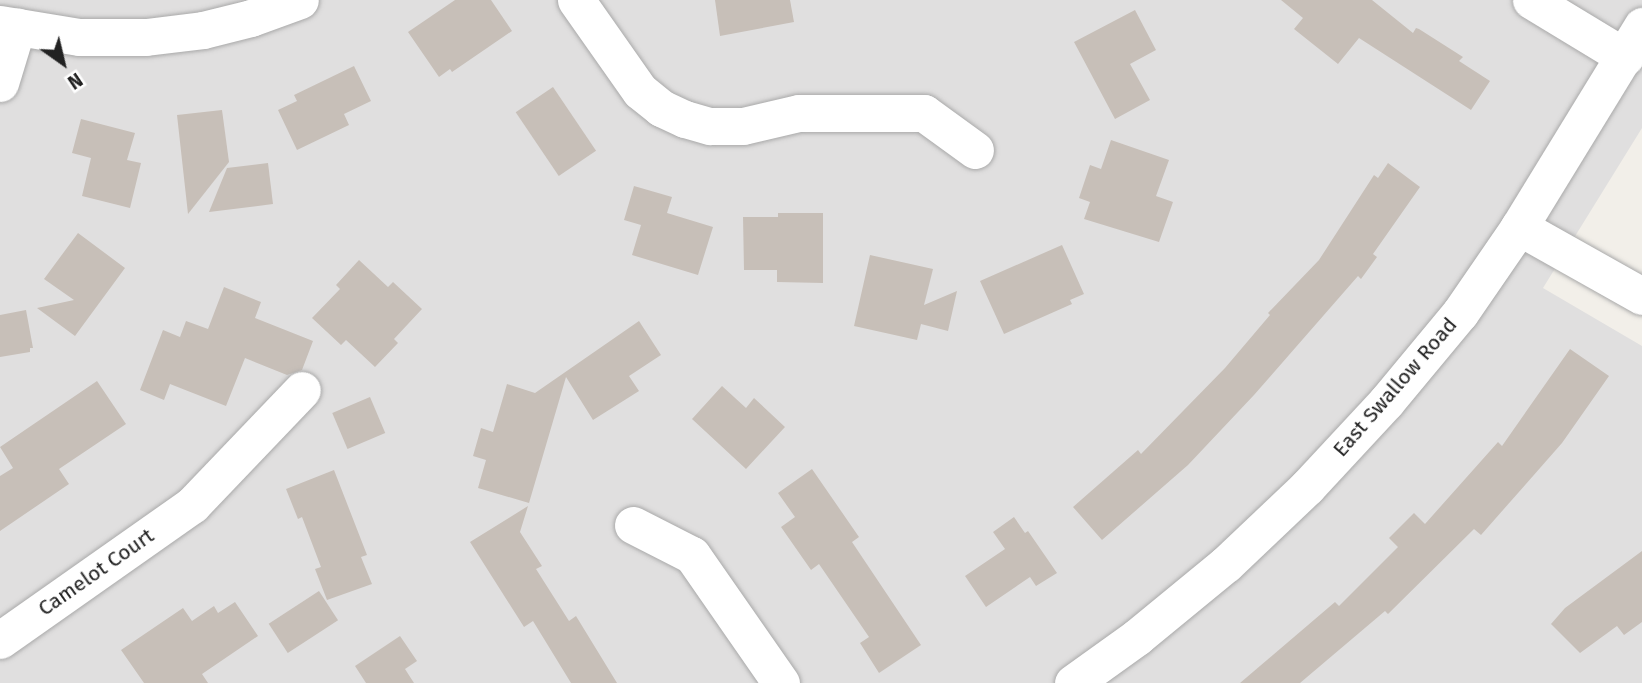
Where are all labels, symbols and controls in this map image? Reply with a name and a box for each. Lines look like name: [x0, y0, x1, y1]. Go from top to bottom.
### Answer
north arrow: [28, 28, 98, 98]
text: N: [63, 68, 87, 94]
street label: East Swallow Road: [1328, 312, 1462, 462]
street label: Camelot Court: [33, 523, 159, 621]

